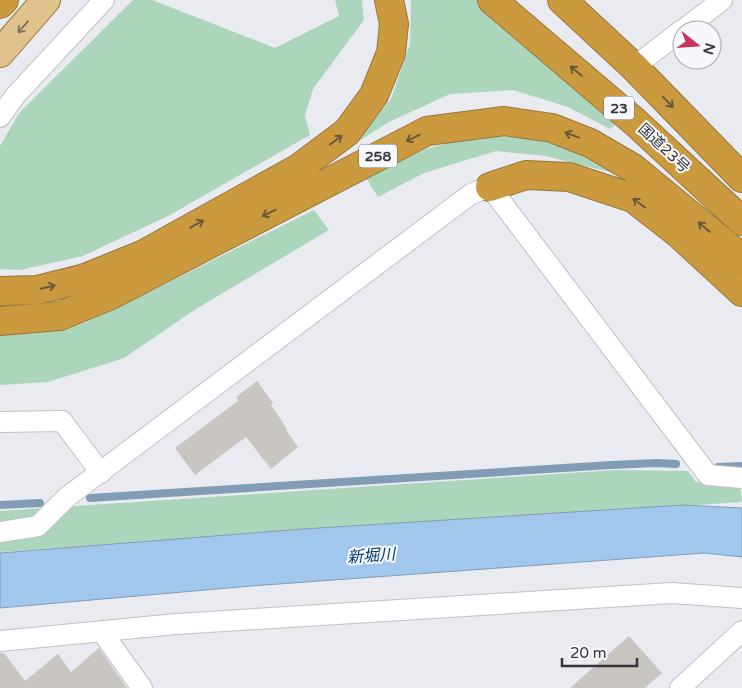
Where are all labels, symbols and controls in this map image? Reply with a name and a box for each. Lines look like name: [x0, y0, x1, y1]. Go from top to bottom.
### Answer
one-way arrow: [18, 20, 29, 33]
north arrow: [672, 20, 722, 70]
text: N: [699, 41, 719, 57]
one-way arrow: [570, 66, 583, 77]
road number: 23: [604, 96, 634, 120]
one-way arrow: [662, 96, 674, 108]
street label: 国道23号: [635, 120, 693, 176]
one-way arrow: [564, 130, 579, 139]
one-way arrow: [406, 133, 421, 143]
one-way arrow: [329, 135, 342, 146]
road number: 258: [359, 144, 397, 168]
one-way arrow: [633, 198, 646, 209]
one-way arrow: [262, 209, 277, 218]
one-way arrow: [190, 219, 205, 229]
one-way arrow: [698, 222, 711, 233]
one-way arrow: [40, 282, 56, 292]
water label: 新堀川: [346, 544, 398, 568]
scale bar: [562, 636, 637, 668]
text: 20 m: [570, 644, 607, 662]

